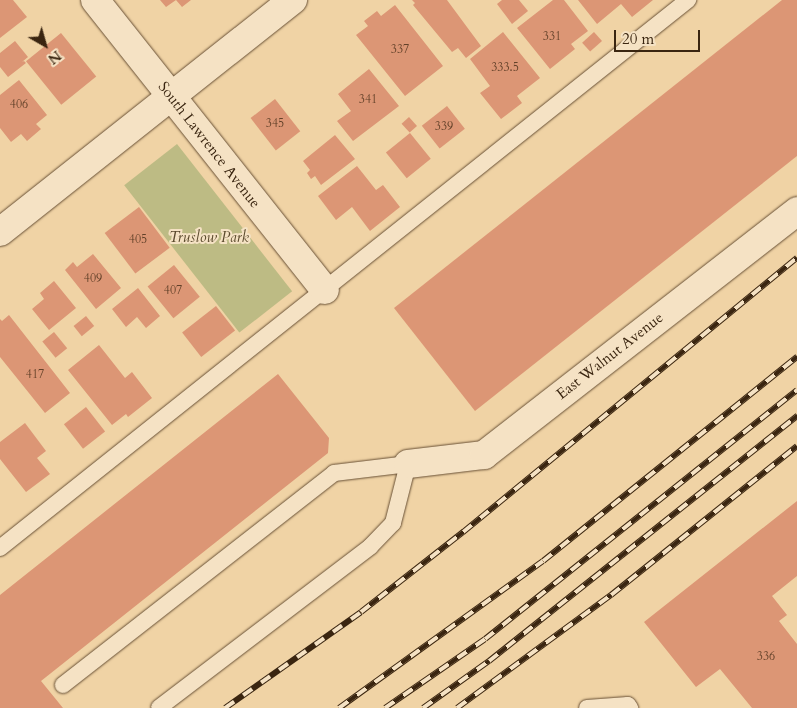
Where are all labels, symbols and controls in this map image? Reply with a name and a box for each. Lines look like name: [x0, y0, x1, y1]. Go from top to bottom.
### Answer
north arrow: [20, 20, 70, 70]
scale bar: [617, 20, 703, 52]
text: 20 m: [622, 29, 654, 49]
house number: 331: [543, 30, 561, 44]
house number: 337: [391, 43, 409, 57]
text: N: [44, 46, 65, 68]
house number: 333.5: [491, 61, 519, 75]
street label: South Lawrence Avenue: [154, 78, 264, 212]
house number: 341: [359, 93, 377, 107]
house number: 406: [10, 98, 28, 112]
house number: 345: [266, 117, 284, 131]
house number: 339: [435, 120, 453, 134]
park label: Truslow Park: [169, 229, 249, 247]
house number: 405: [129, 233, 147, 247]
house number: 409: [84, 272, 102, 286]
house number: 407: [164, 284, 182, 298]
street label: East Walnut Avenue: [553, 309, 667, 403]
house number: 417: [26, 368, 44, 382]
house number: 336: [757, 650, 775, 664]

